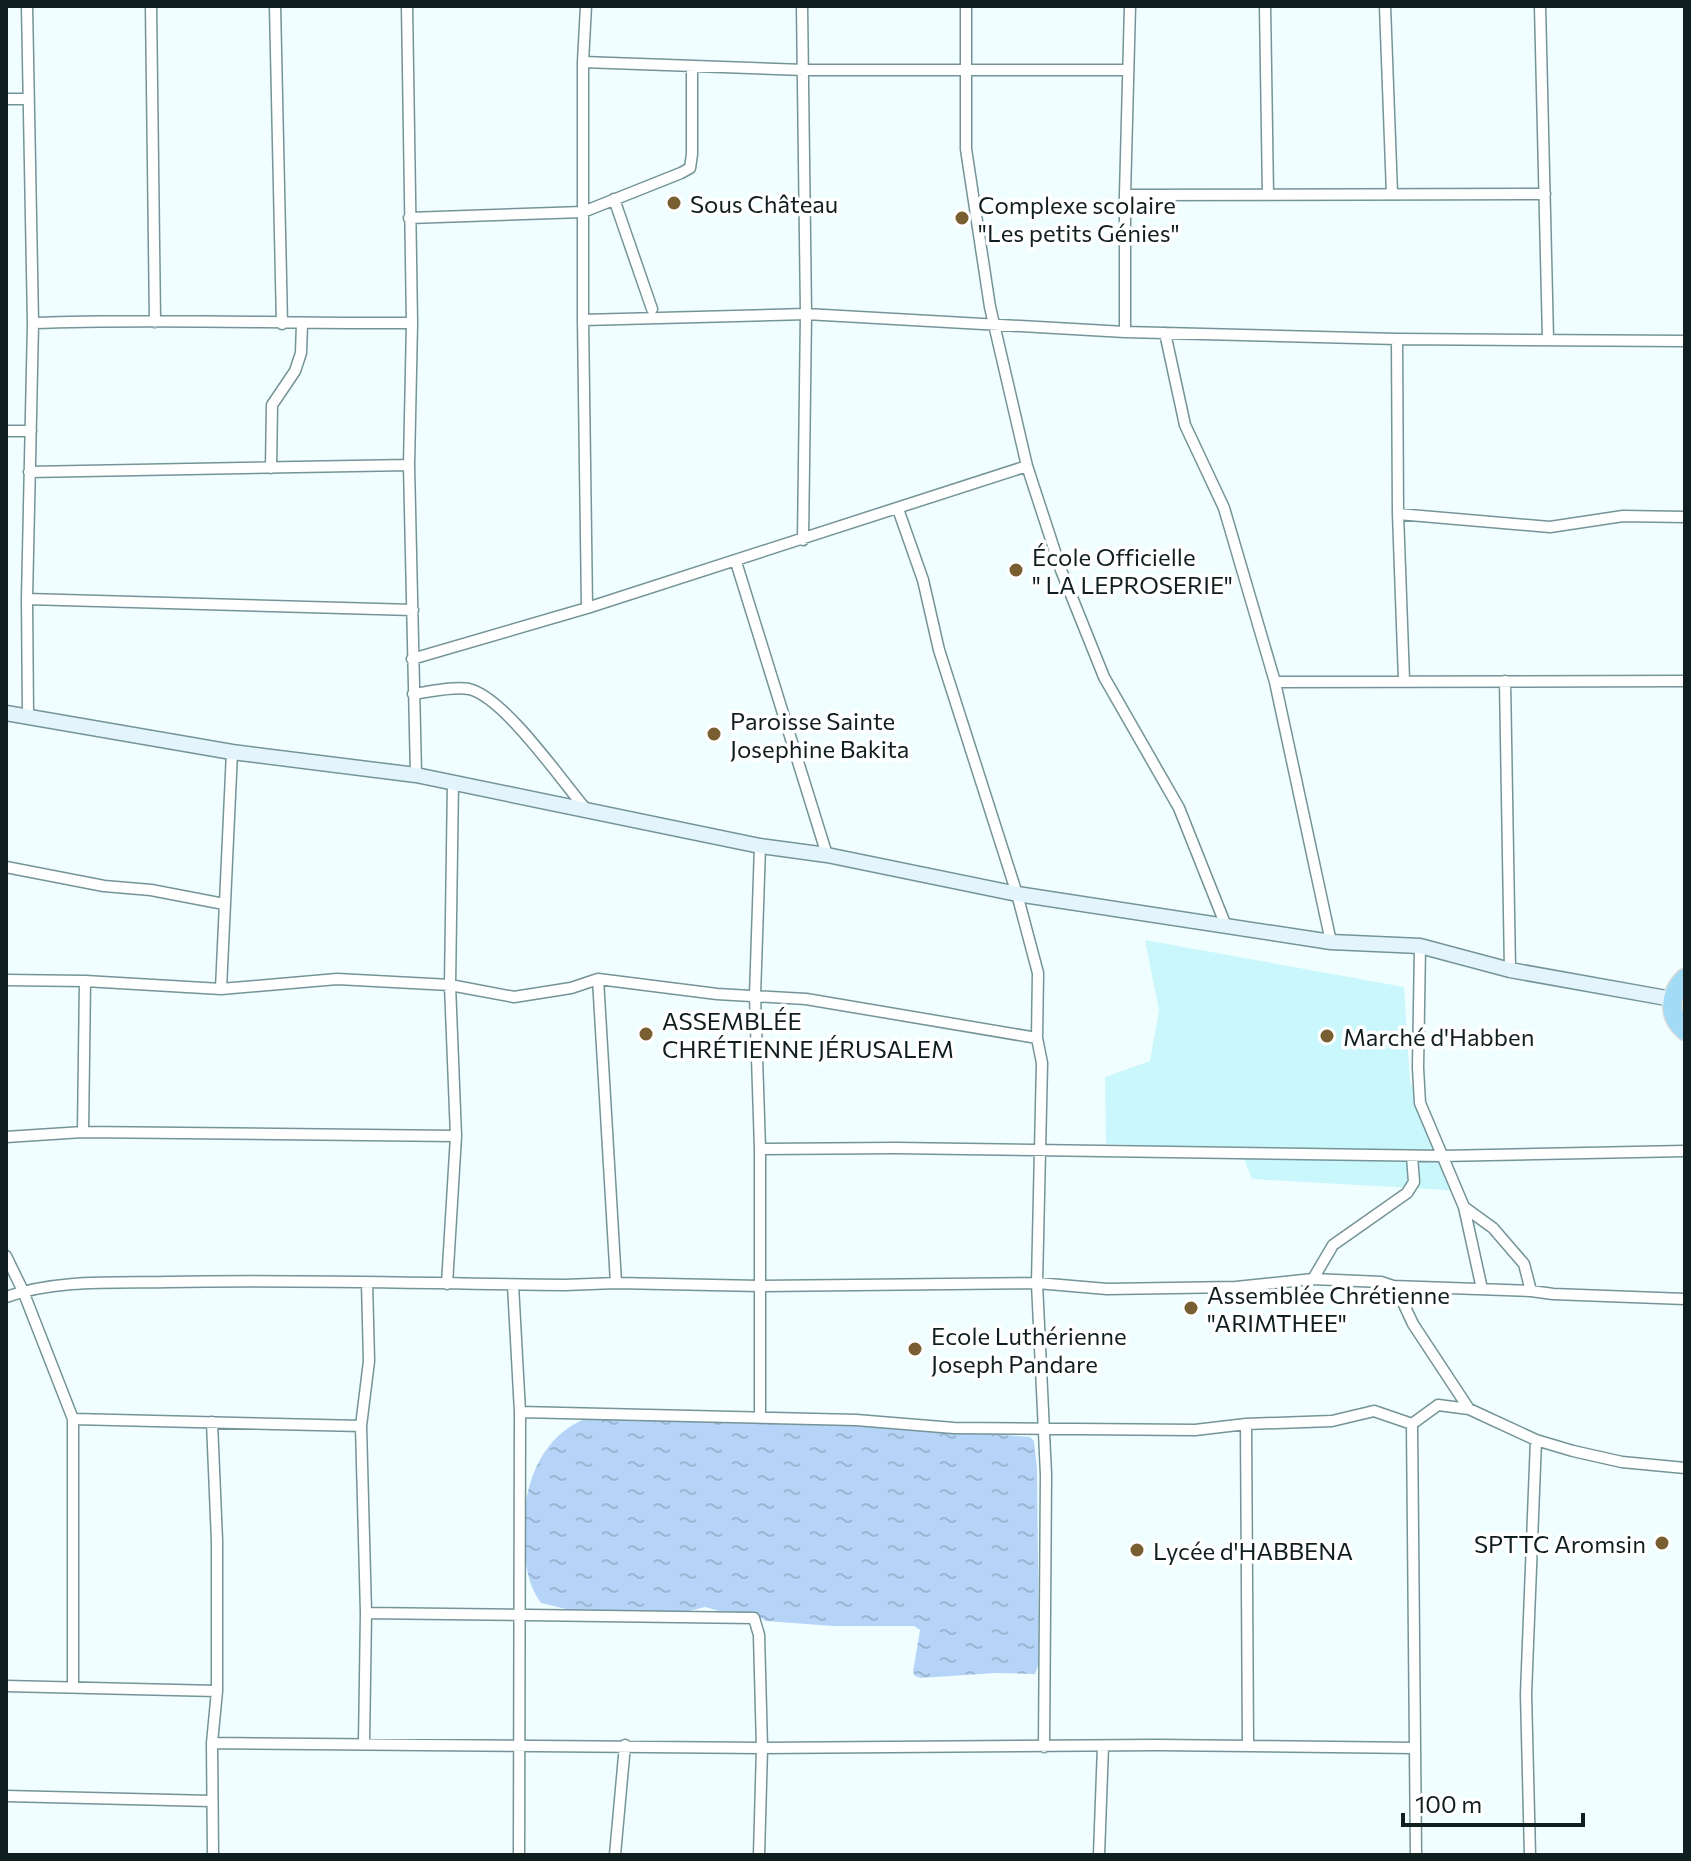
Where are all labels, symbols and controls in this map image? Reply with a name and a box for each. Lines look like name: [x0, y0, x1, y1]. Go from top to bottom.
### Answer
place label: Sous Château: [690, 189, 838, 218]
place label: Complexe scolaire "Les petits Génies": [978, 190, 1180, 247]
marker: Sous Château: [665, 194, 683, 212]
marker: Complexe scolaire "Les petits Génies": [953, 209, 971, 227]
place label: École Officielle " LA LEPROSERIE": [1032, 542, 1233, 599]
marker: École Officielle " LA LEPROSERIE": [1007, 561, 1025, 579]
place label: Paroisse Sainte Josephine Bakita: [730, 706, 909, 763]
marker: Paroisse Sainte Josephine Bakita: [705, 725, 723, 743]
place label: ASSEMBLÉE CHRÉTIENNE JÉRUSALEM: [662, 1006, 954, 1063]
place label: Marché d'Habben: [1343, 1022, 1534, 1051]
marker: ASSEMBLÉE CHRÉTIENNE JÉRUSALEM: [637, 1025, 655, 1043]
marker: Marché d'Habben: [1318, 1027, 1336, 1045]
place label: Assemblée Chrétienne "ARIMTHEE": [1207, 1280, 1450, 1337]
marker: Assemblée Chrétienne "ARIMTHEE": [1182, 1299, 1200, 1317]
place label: Ecole Luthérienne Joseph Pandare: [931, 1321, 1127, 1378]
marker: Ecole Luthérienne Joseph Pandare: [906, 1340, 924, 1358]
place label: SPTTC Aromsin: [1474, 1529, 1646, 1558]
marker: SPTTC Aromsin: [1653, 1534, 1671, 1552]
place label: Lycée d'HABBENA: [1153, 1536, 1353, 1565]
marker: Lycée d'HABBENA: [1128, 1541, 1146, 1559]
scale bar: [1403, 1777, 1583, 1827]
text: 100 m: [1415, 1789, 1482, 1818]

